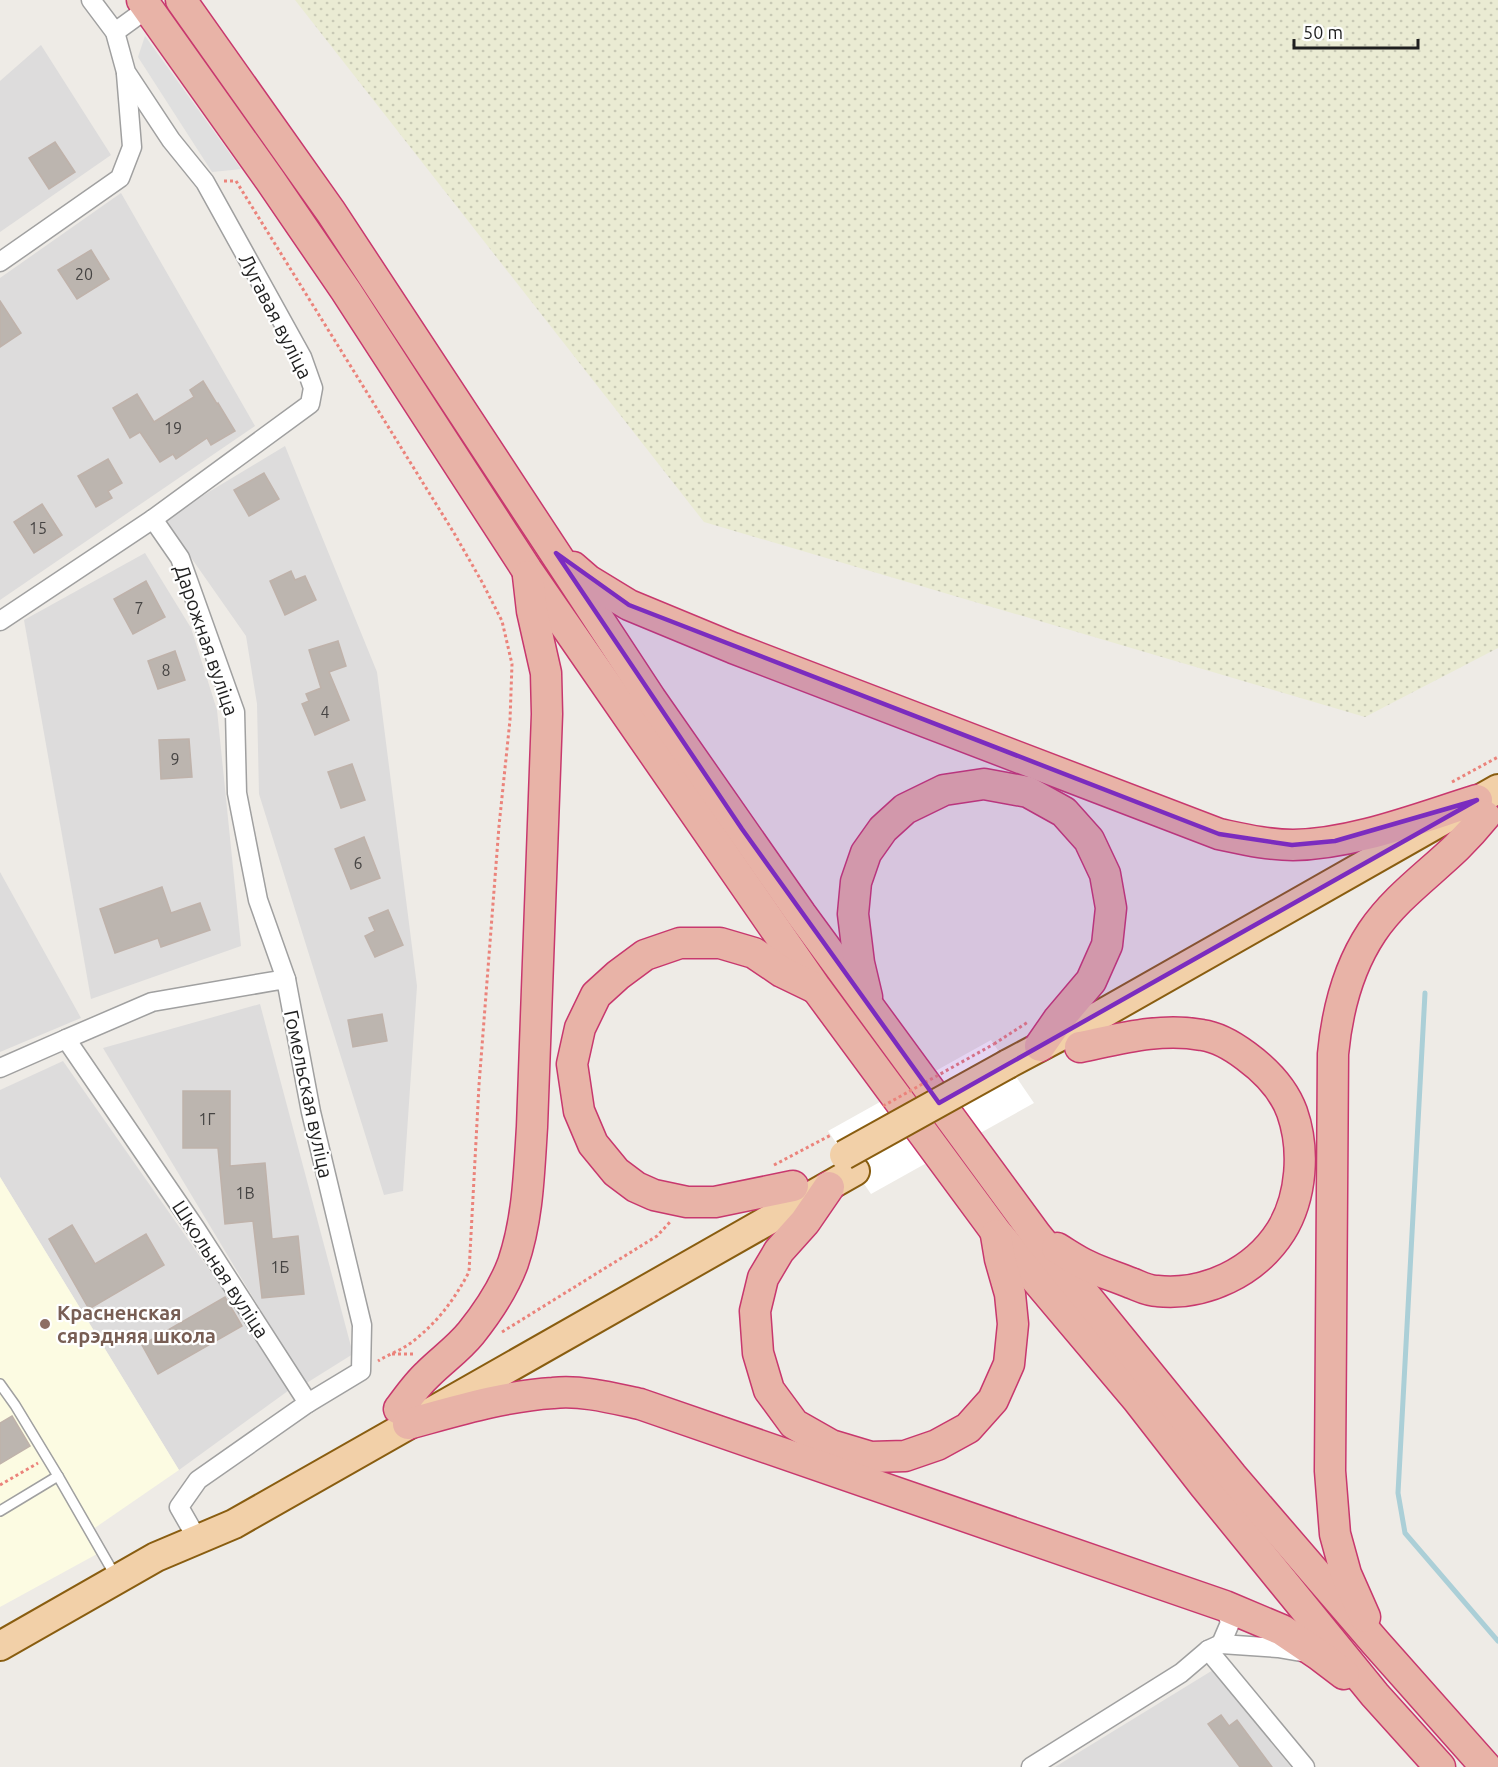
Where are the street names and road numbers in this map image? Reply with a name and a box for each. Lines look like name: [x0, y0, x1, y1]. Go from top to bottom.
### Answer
street label: Лугавая вуліца: [235, 250, 317, 382]
street label: Дарожная вуліца: [170, 561, 244, 719]
street label: Гомельская вуліца: [280, 1008, 338, 1180]
street label: Школьная вуліца: [168, 1196, 274, 1342]

